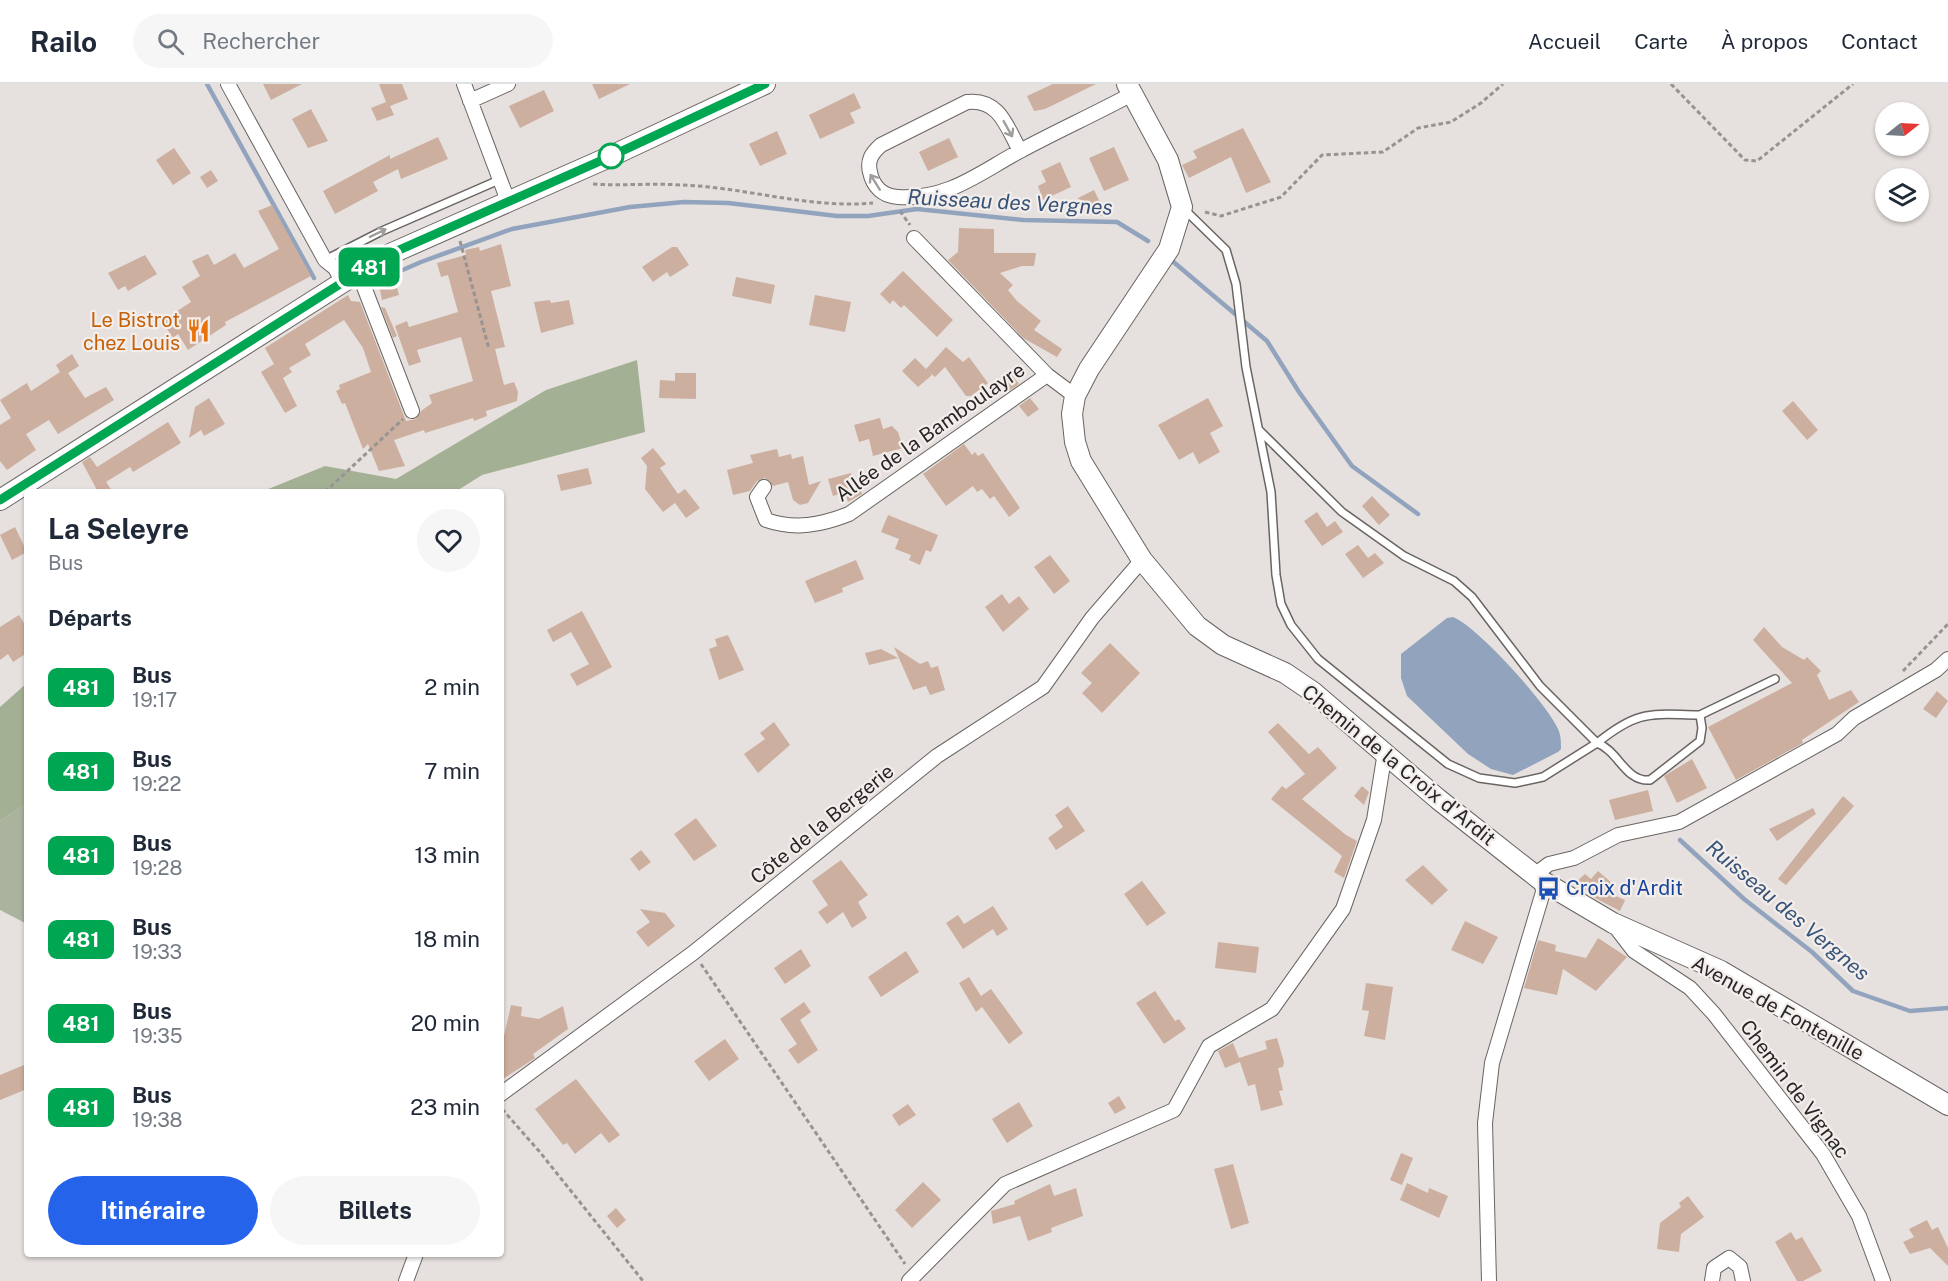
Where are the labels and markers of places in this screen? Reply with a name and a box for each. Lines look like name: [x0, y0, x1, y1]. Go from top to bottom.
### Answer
unlabelled marker: [598, 143, 624, 169]
place label: Le Bistrot chez Louis: [83, 308, 180, 355]
restaurant icon: Le Bistrot chez Louis: [185, 318, 211, 344]
bus stop icon: Croix d'Ardit: [1535, 875, 1561, 901]
place label: Croix d'Ardit: [1566, 876, 1683, 900]

